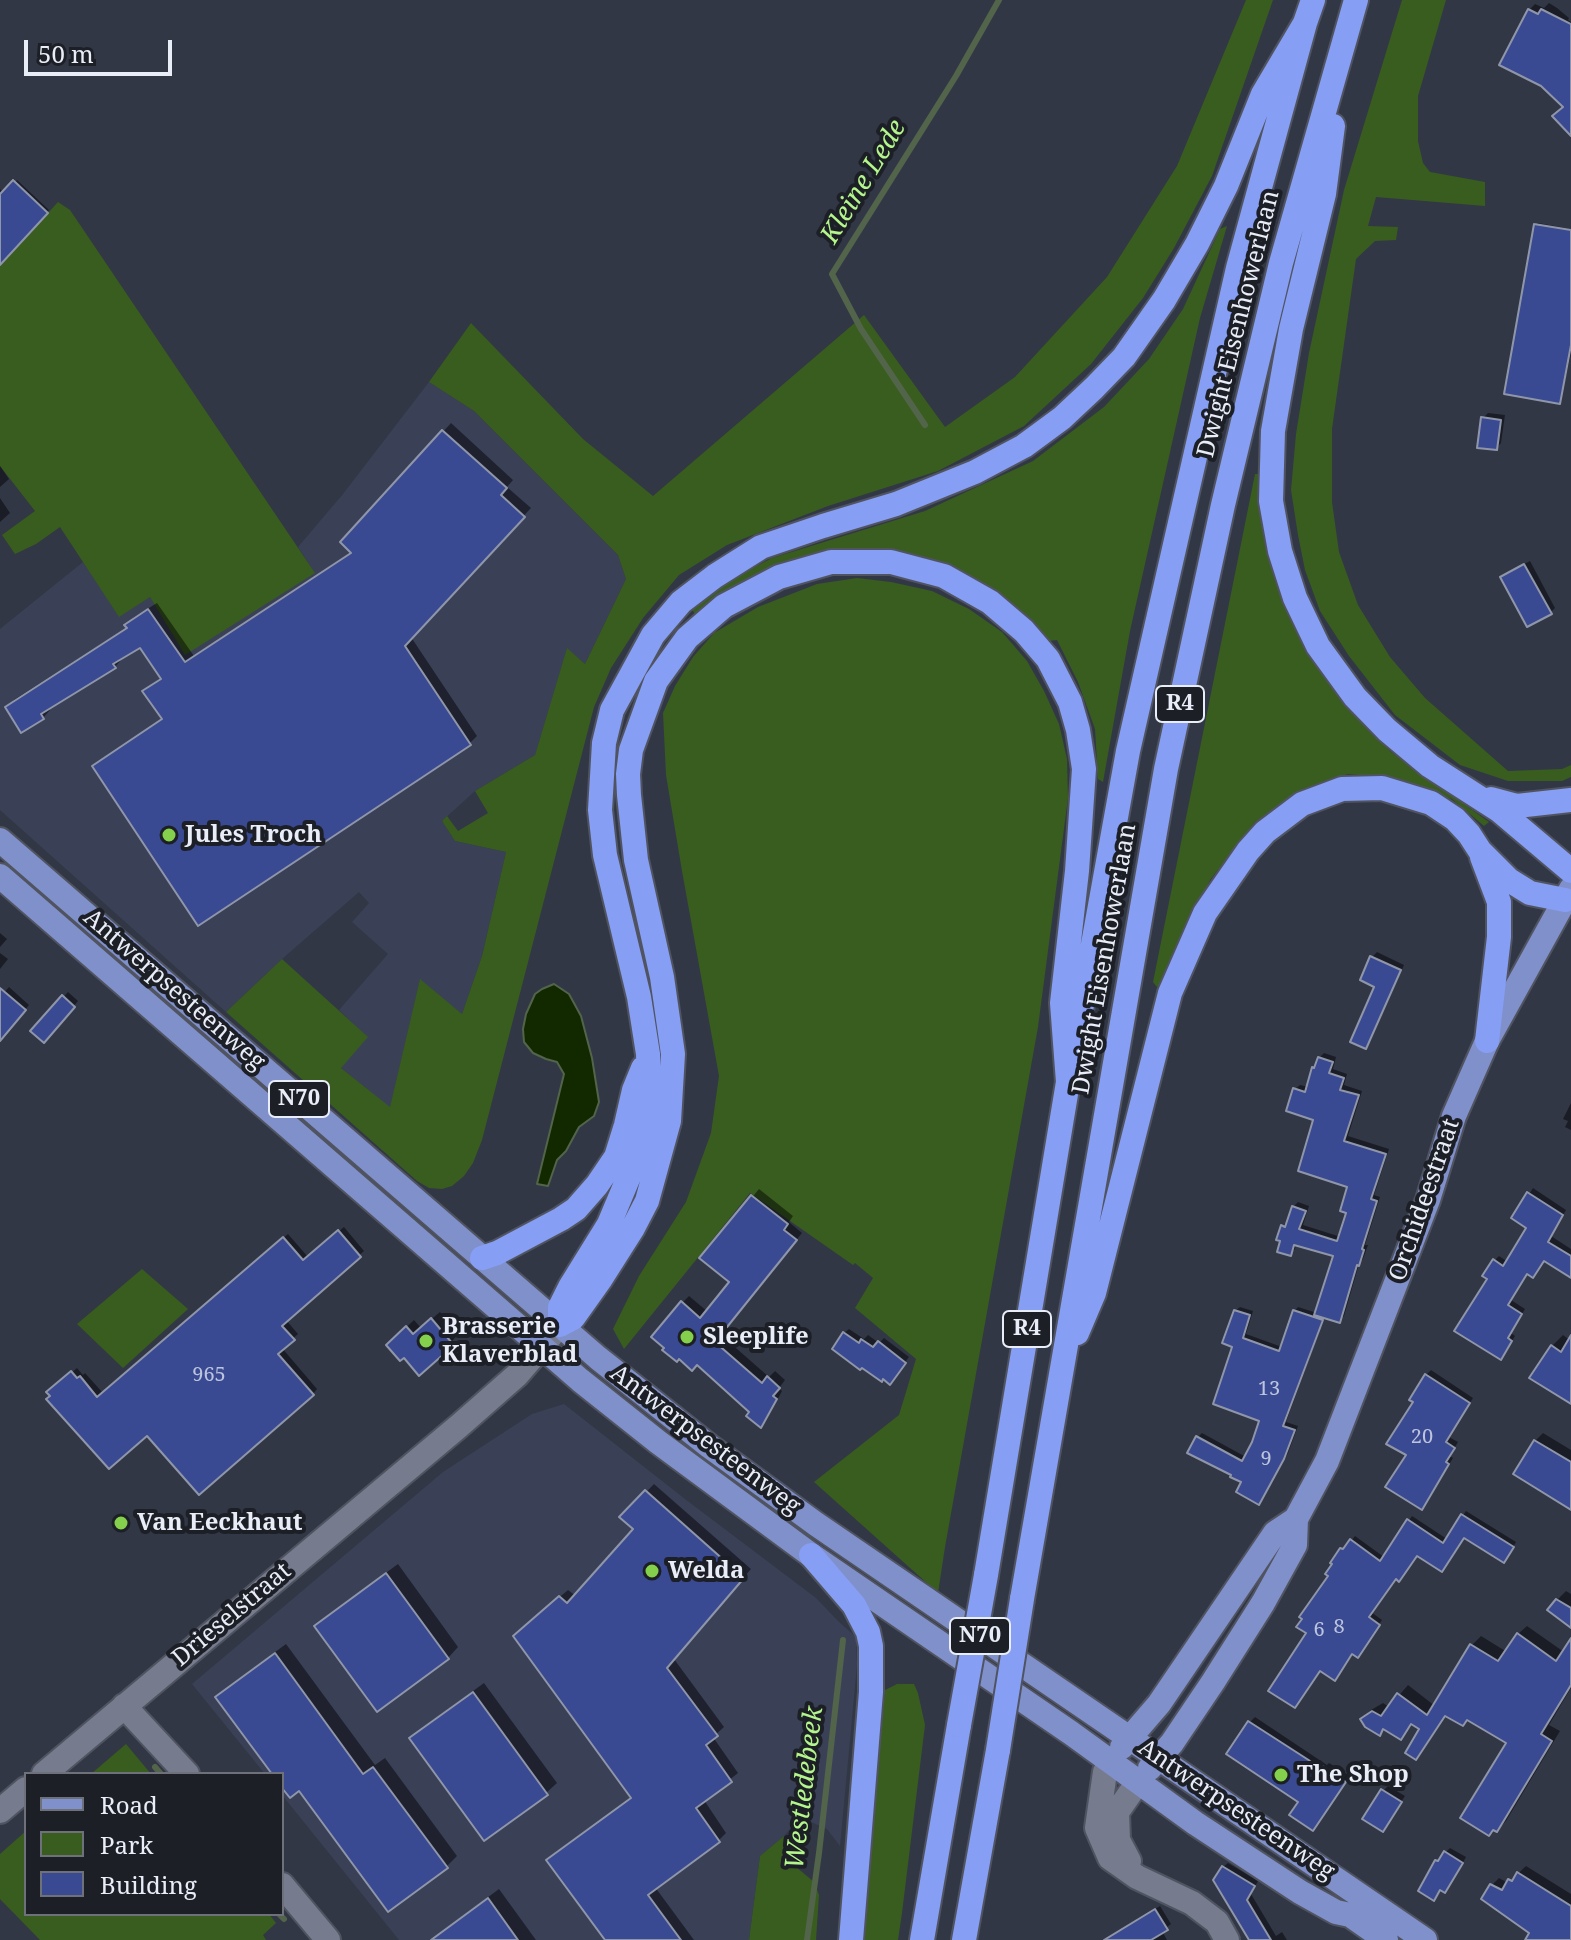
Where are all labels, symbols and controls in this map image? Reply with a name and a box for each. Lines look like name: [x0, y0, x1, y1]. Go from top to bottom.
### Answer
scale bar: [28, 24, 176, 74]
text: 50 m: [38, 37, 94, 70]
water label: Kleine Lede: [815, 114, 913, 250]
street label: Dwight Eisenhowerlaan: [1192, 187, 1286, 461]
road number: R4: [1156, 686, 1204, 722]
place label: Jules Troch: [185, 821, 322, 849]
street label: Dwight Eisenhowerlaan: [1067, 821, 1143, 1097]
marker: Jules Troch: [160, 826, 178, 844]
street label: Antwerpsesteenweg: [77, 903, 271, 1077]
road number: N70: [269, 1081, 329, 1117]
street label: Orchideestraat: [1384, 1115, 1466, 1285]
road number: R4: [1003, 1311, 1051, 1347]
place label: Brasserie Klaverblad: [442, 1313, 577, 1369]
place label: Sleeplife: [703, 1323, 809, 1351]
marker: Sleeplife: [678, 1328, 696, 1346]
marker: Brasserie Klaverblad: [417, 1332, 435, 1350]
street label: Antwerpsesteenweg: [604, 1359, 806, 1521]
house number: 965: [192, 1363, 226, 1387]
house number: 13: [1258, 1377, 1280, 1401]
house number: 20: [1411, 1425, 1433, 1449]
house number: 9: [1260, 1447, 1272, 1471]
place label: Van Eeckhaut: [137, 1509, 302, 1537]
marker: Van Eeckhaut: [112, 1514, 130, 1532]
street label: Drieselstraat: [167, 1557, 297, 1673]
place label: Welda: [668, 1557, 744, 1585]
marker: Welda: [643, 1562, 661, 1580]
house number: 8: [1333, 1615, 1345, 1639]
road number: N70: [950, 1618, 1010, 1654]
house number: 6: [1313, 1618, 1325, 1642]
water label: Westledebeek: [780, 1705, 830, 1871]
street label: Antwerpsesteenweg: [1132, 1733, 1340, 1887]
place label: The Shop: [1297, 1761, 1409, 1789]
marker: The Shop: [1272, 1766, 1290, 1784]
legend: [24, 1772, 284, 1916]
text: Road: [100, 1788, 158, 1821]
text: Park: [100, 1828, 153, 1861]
text: Building: [100, 1868, 197, 1901]

